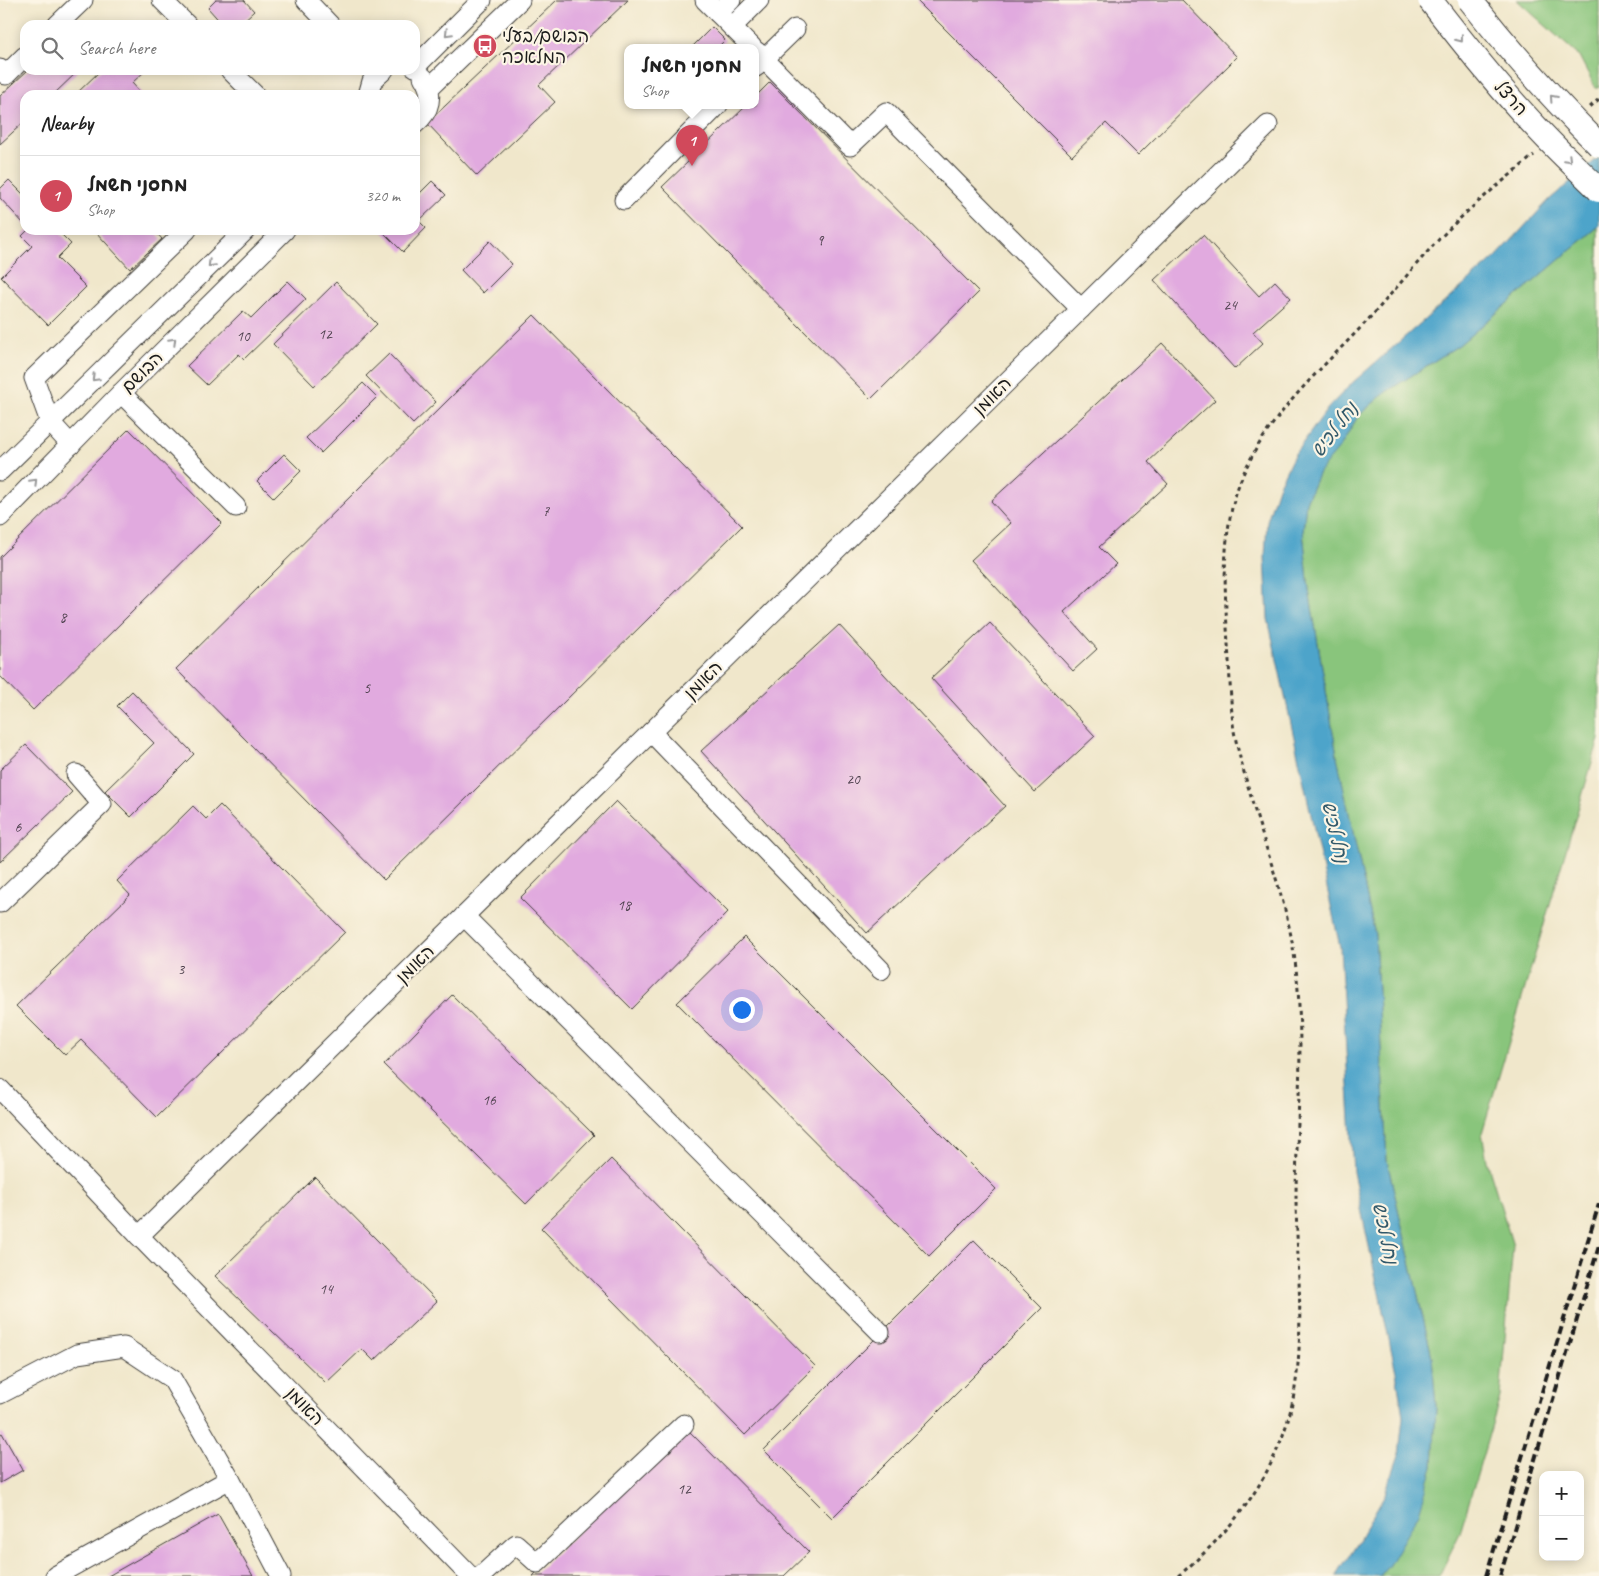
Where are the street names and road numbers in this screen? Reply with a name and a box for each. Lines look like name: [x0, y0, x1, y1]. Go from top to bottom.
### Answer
street label: הרצל: [1490, 76, 1532, 120]
street label: הבושם: [116, 346, 168, 398]
street label: האומן: [968, 372, 1016, 420]
street label: האומן: [679, 656, 727, 704]
street label: האומן: [391, 940, 439, 988]
street label: האומן: [281, 1382, 329, 1430]

